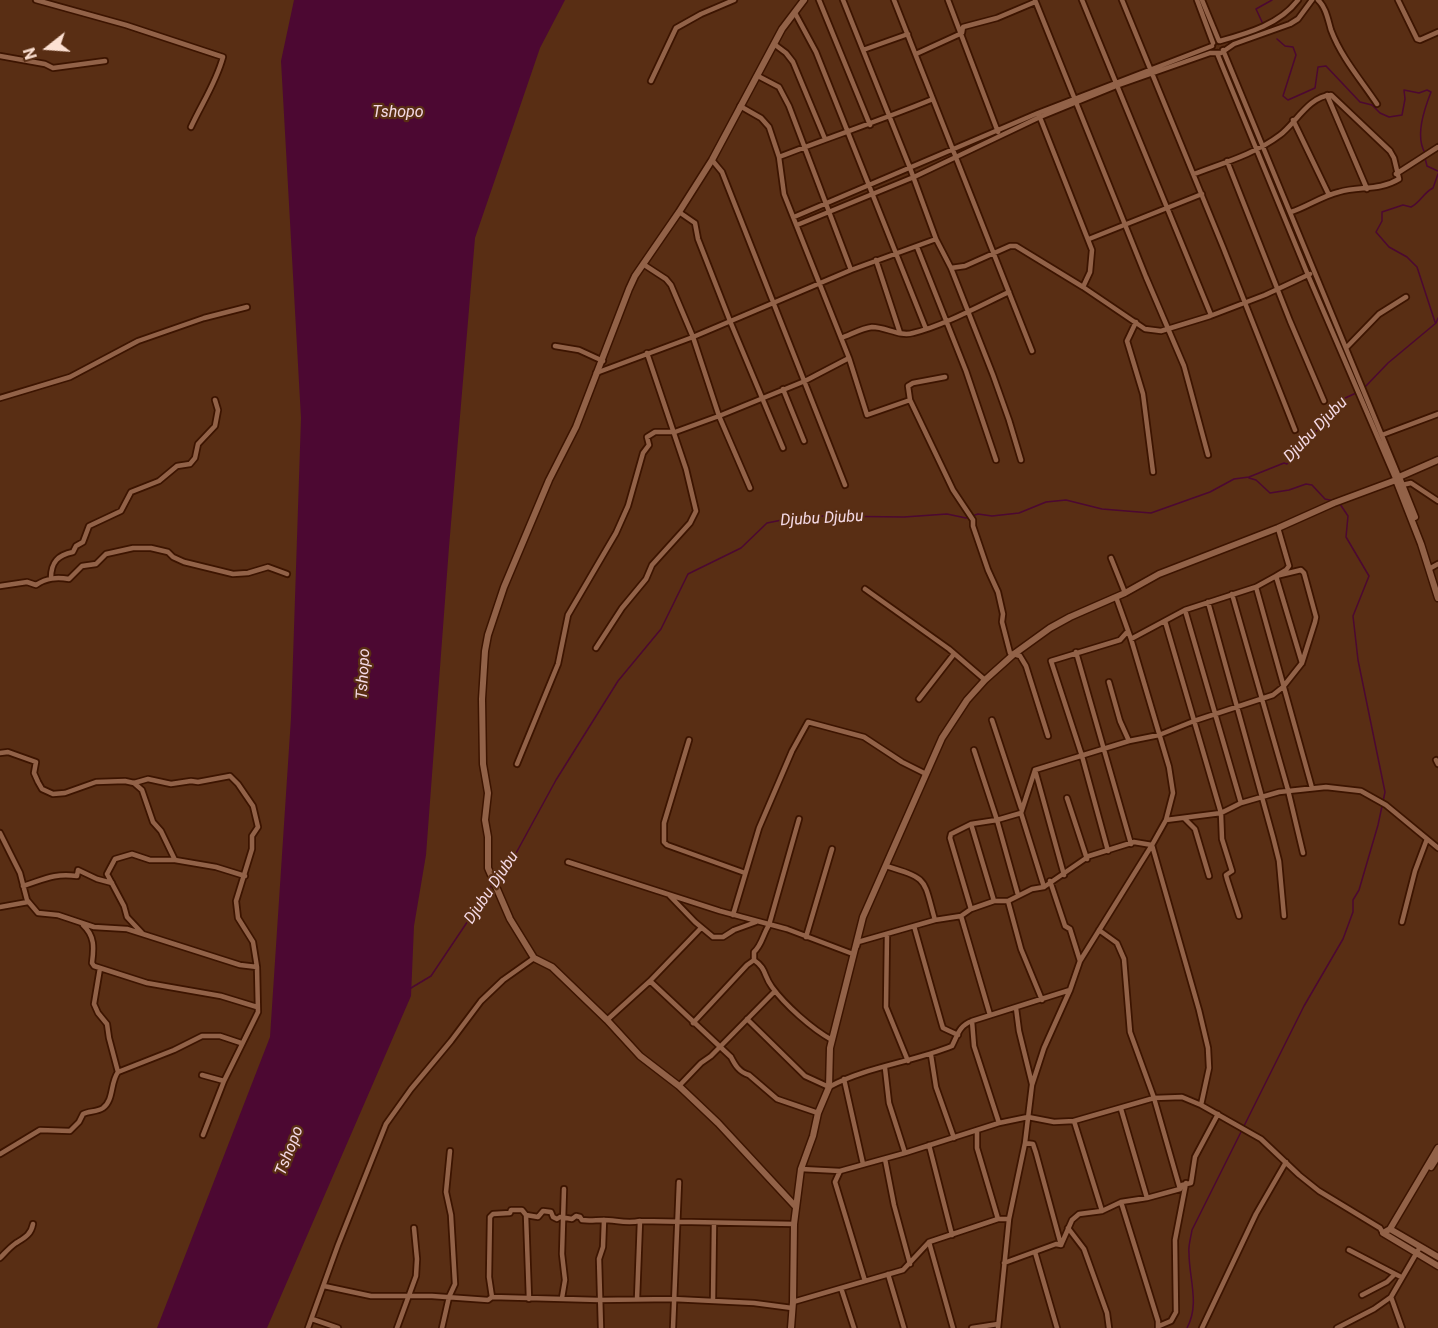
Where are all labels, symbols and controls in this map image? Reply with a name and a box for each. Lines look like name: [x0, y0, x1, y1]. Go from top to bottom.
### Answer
north arrow: [18, 18, 78, 78]
text: N: [20, 45, 41, 62]
water label: Tshopo: [372, 103, 424, 123]
water label: Djubu Djubu: [1280, 393, 1352, 467]
water label: Djubu Djubu: [780, 507, 864, 531]
water label: Tshopo: [353, 648, 375, 700]
water label: Djubu Djubu: [461, 848, 523, 928]
water label: Tshopo: [272, 1124, 308, 1178]

